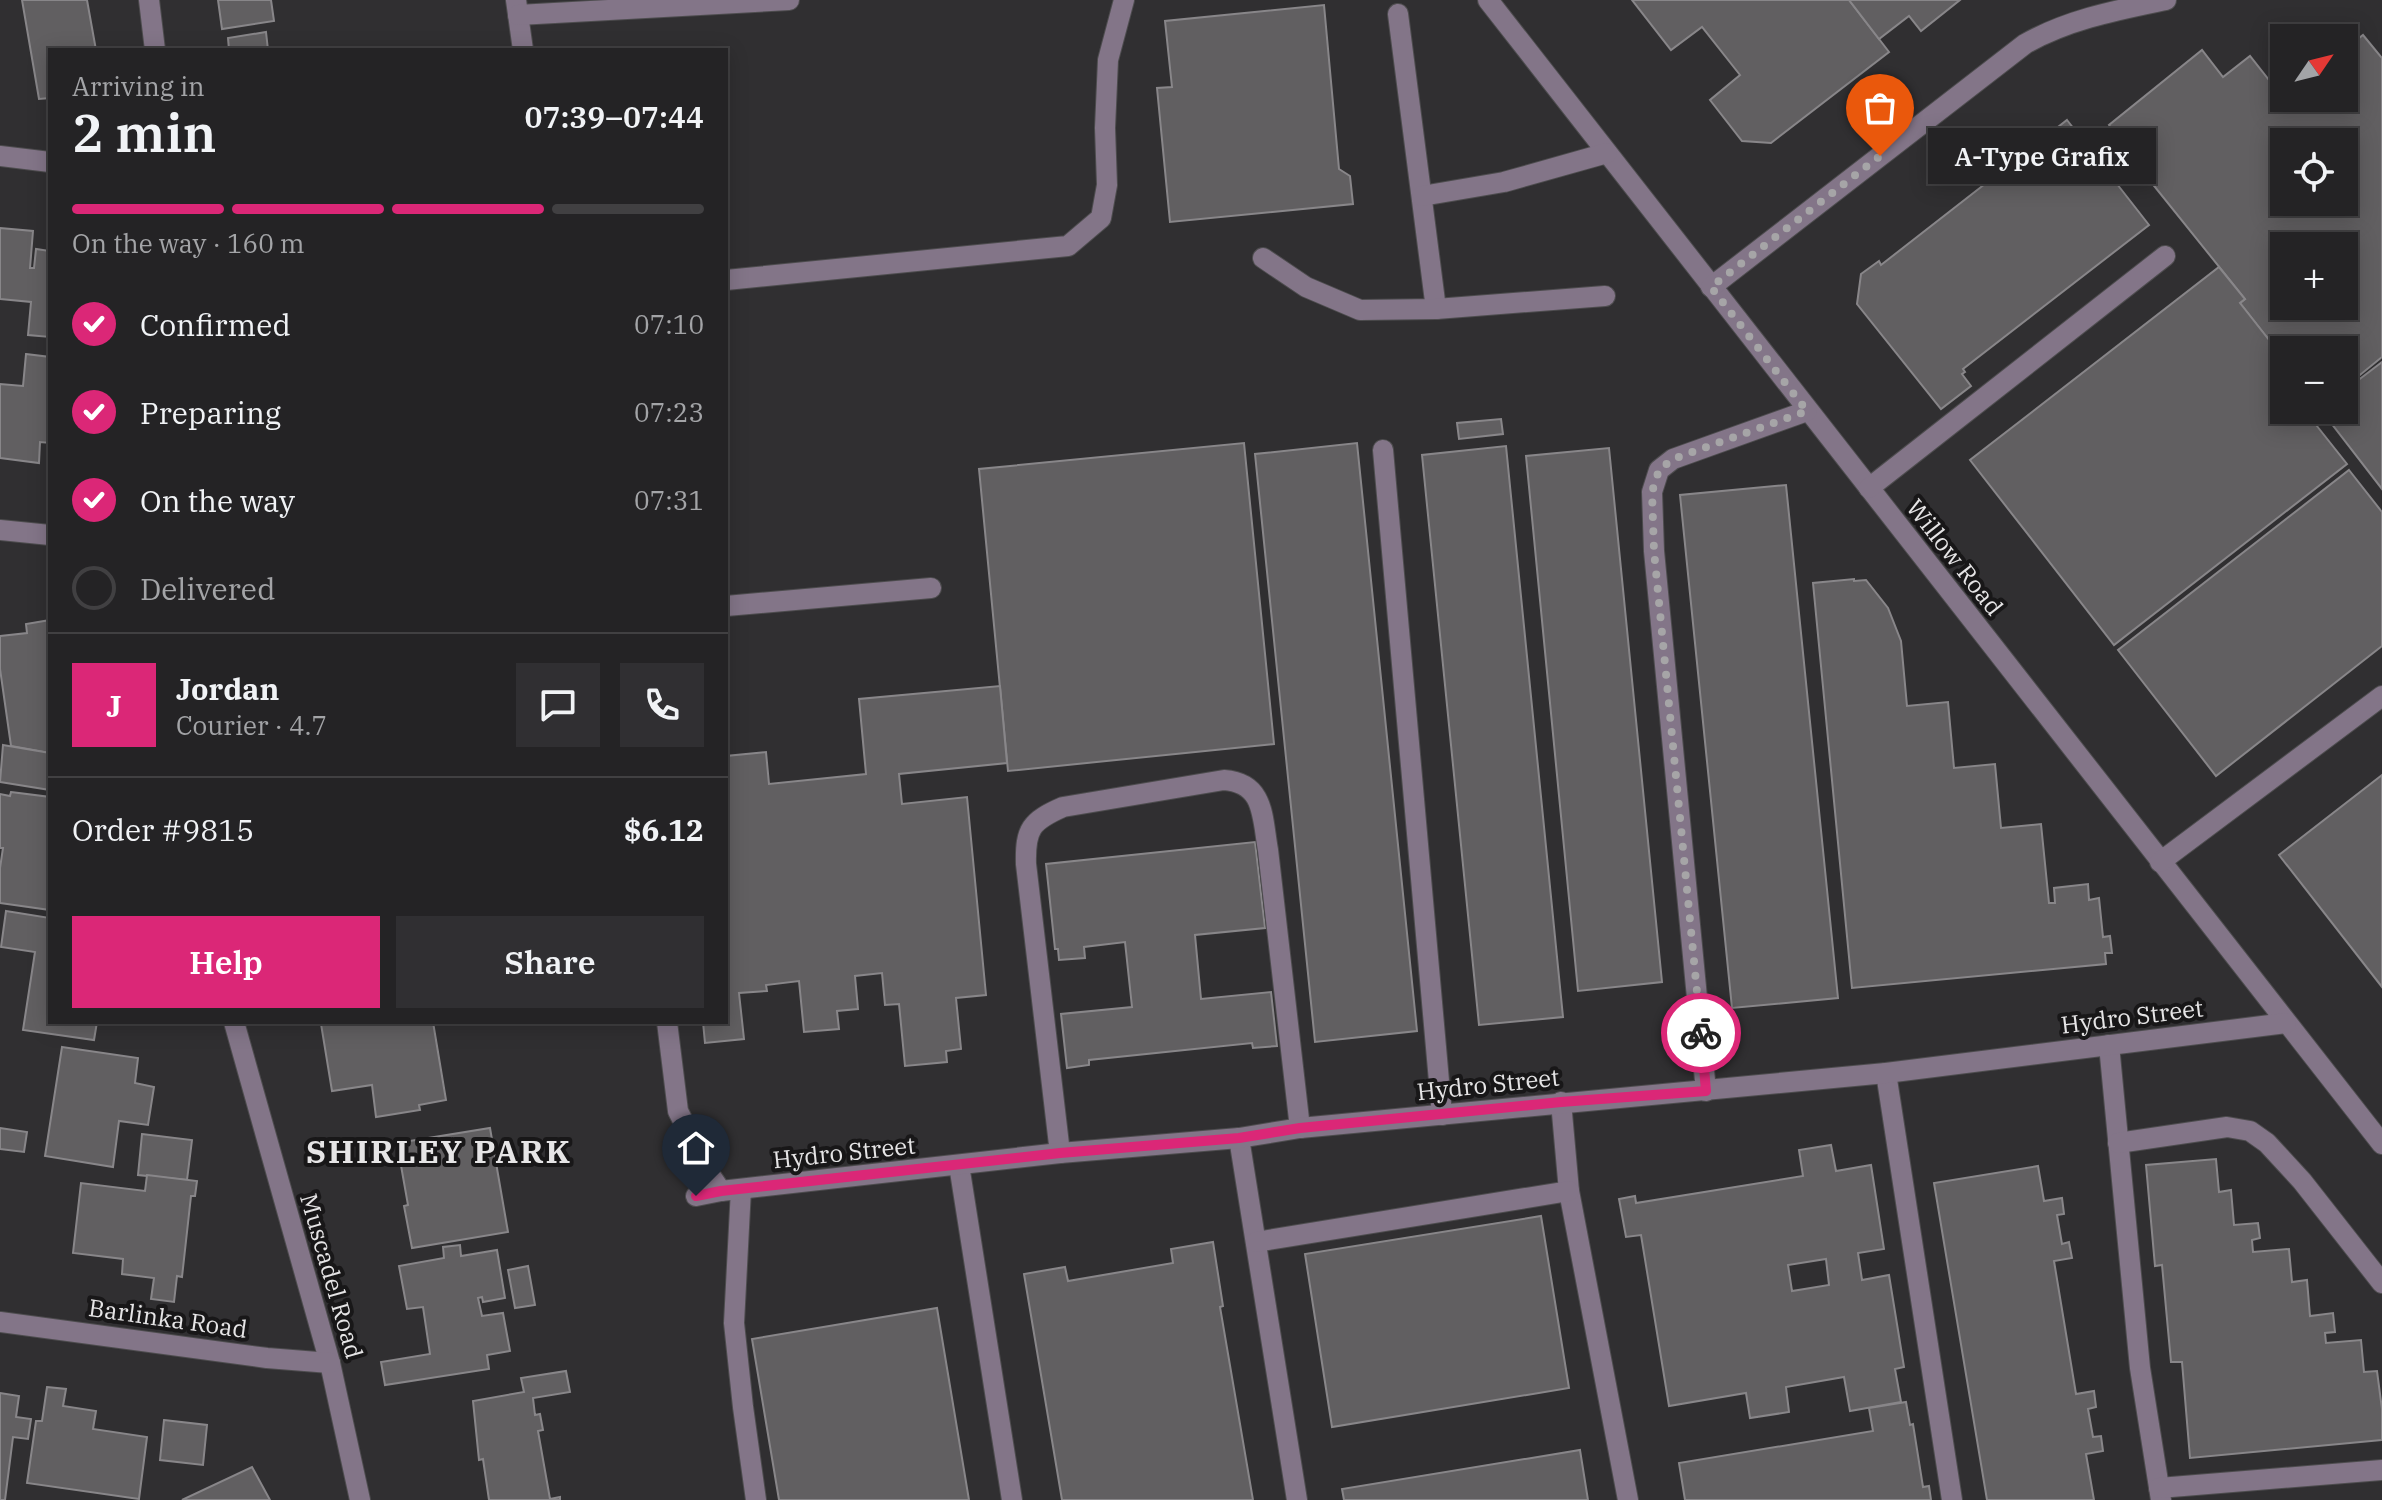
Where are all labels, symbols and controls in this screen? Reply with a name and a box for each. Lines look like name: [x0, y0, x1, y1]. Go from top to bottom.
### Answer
north arrow: [2270, 24, 2358, 112]
map controls: [2270, 24, 2358, 424]
text: Arriving in: [72, 69, 205, 103]
pin: [1846, 74, 1914, 156]
icon: bag: [1858, 86, 1902, 130]
text: 07:39–07:44: [524, 97, 704, 136]
text: 2 min: [72, 99, 217, 166]
callout: A-Type Grafix: [1928, 128, 2156, 184]
button: locate: [2270, 128, 2358, 216]
text: A-Type Grafix: [1955, 139, 2129, 173]
text: On the way · 160 m: [72, 226, 305, 260]
button: +: [2270, 232, 2358, 320]
icon: check: [72, 302, 116, 346]
text: Confirmed: [140, 305, 291, 344]
text: 07:10: [634, 307, 704, 341]
button: −: [2270, 336, 2358, 424]
icon: check: [72, 390, 116, 434]
text: Preparing: [140, 393, 281, 432]
text: 07:23: [634, 395, 704, 429]
icon: check: [72, 478, 116, 522]
text: On the way: [140, 481, 295, 520]
text: 07:31: [634, 483, 704, 517]
street label: Willow Road: [1899, 492, 2011, 622]
text: Delivered: [140, 569, 275, 608]
button: chat: [516, 663, 600, 747]
button: phone: [620, 663, 704, 747]
text: Jordan: [176, 669, 279, 708]
text: J: [106, 686, 122, 725]
text: Courier · 4.7: [176, 708, 327, 742]
text: Order #9815: [72, 810, 254, 849]
text: $6.12: [624, 810, 704, 849]
button: Help: [72, 916, 380, 1008]
button: Share: [396, 916, 704, 1008]
street label: Hydro Street: [2059, 991, 2205, 1041]
courier: [1661, 993, 1741, 1073]
icon: bike: [1679, 1011, 1723, 1055]
street label: Hydro Street: [1415, 1061, 1561, 1107]
pin: [662, 1114, 730, 1196]
icon: home: [674, 1126, 718, 1170]
street label: Hydro Street: [771, 1129, 917, 1175]
district label: SHIRLEY PARK: [306, 1130, 572, 1172]
street label: Muscadel Road: [293, 1190, 371, 1362]
street label: Barlinka Road: [87, 1291, 249, 1345]

